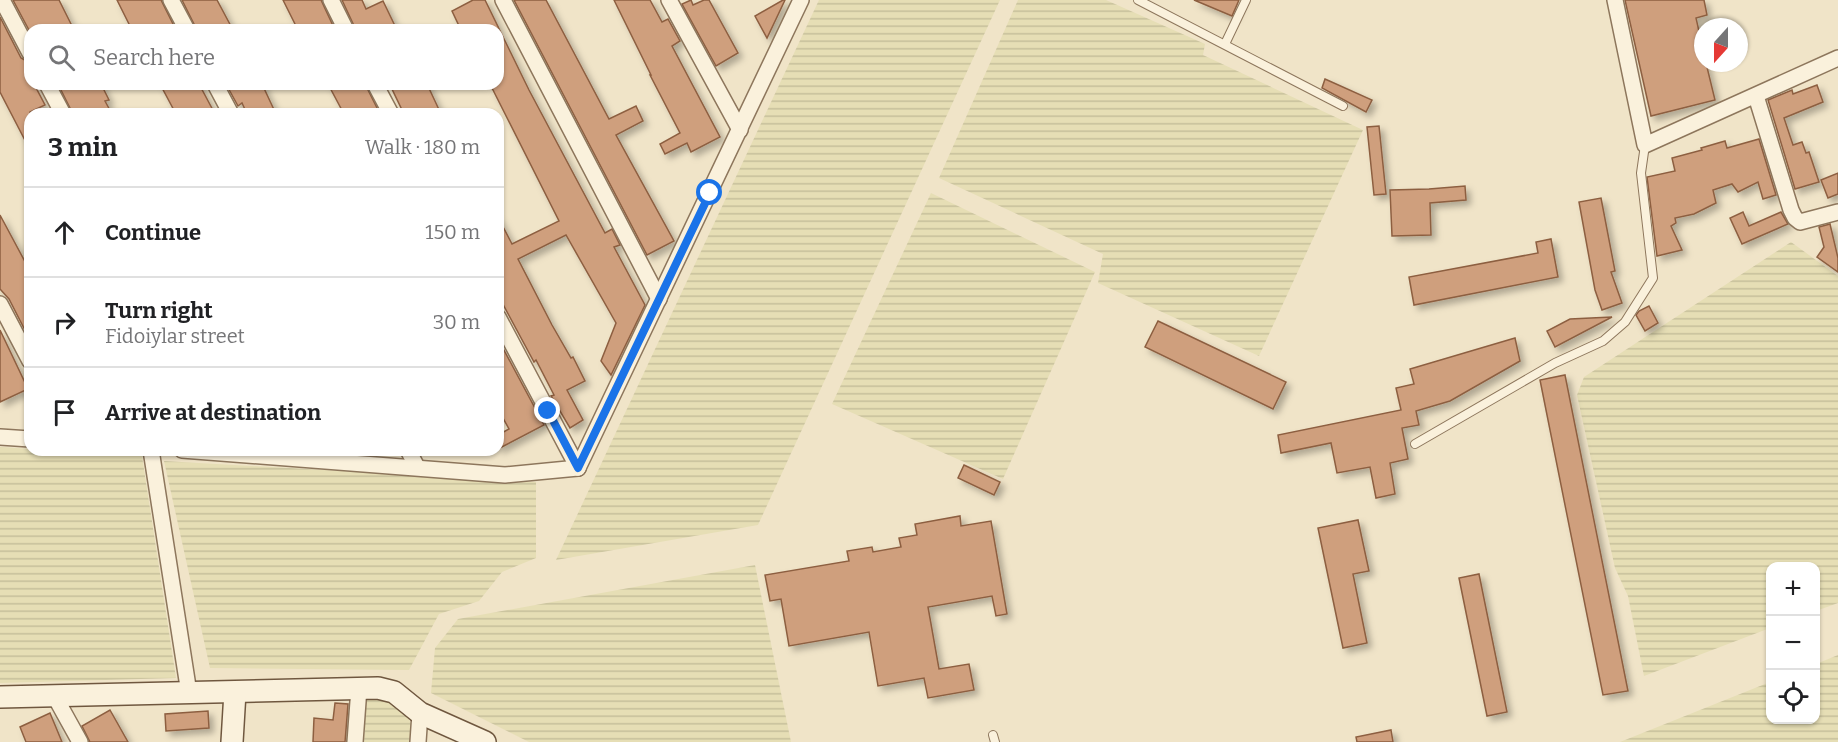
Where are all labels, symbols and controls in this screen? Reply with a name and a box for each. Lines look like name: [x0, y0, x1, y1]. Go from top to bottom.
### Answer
north arrow: [1694, 18, 1748, 72]
search box: [24, 24, 504, 90]
icon: search: [45, 41, 78, 74]
text: Search here: [93, 44, 215, 71]
text: 3 min: [48, 132, 117, 163]
text: Walk · 180 m: [365, 135, 480, 159]
route start: [696, 179, 722, 205]
icon: ahead: [48, 216, 81, 249]
text: Continue: [105, 219, 201, 246]
text: 150 m: [425, 220, 480, 244]
text: Turn right: [105, 297, 213, 324]
icon: right: [48, 306, 81, 339]
text: 30 m: [433, 310, 480, 334]
text: Fidoiylar street: [105, 324, 245, 348]
icon: arrive: [48, 396, 81, 429]
route end: [534, 397, 560, 423]
text: Arrive at destination: [105, 399, 321, 426]
map controls: [1766, 562, 1820, 724]
button: +: [1766, 562, 1820, 616]
button: −: [1766, 616, 1820, 670]
button: locate: [1766, 670, 1820, 724]

